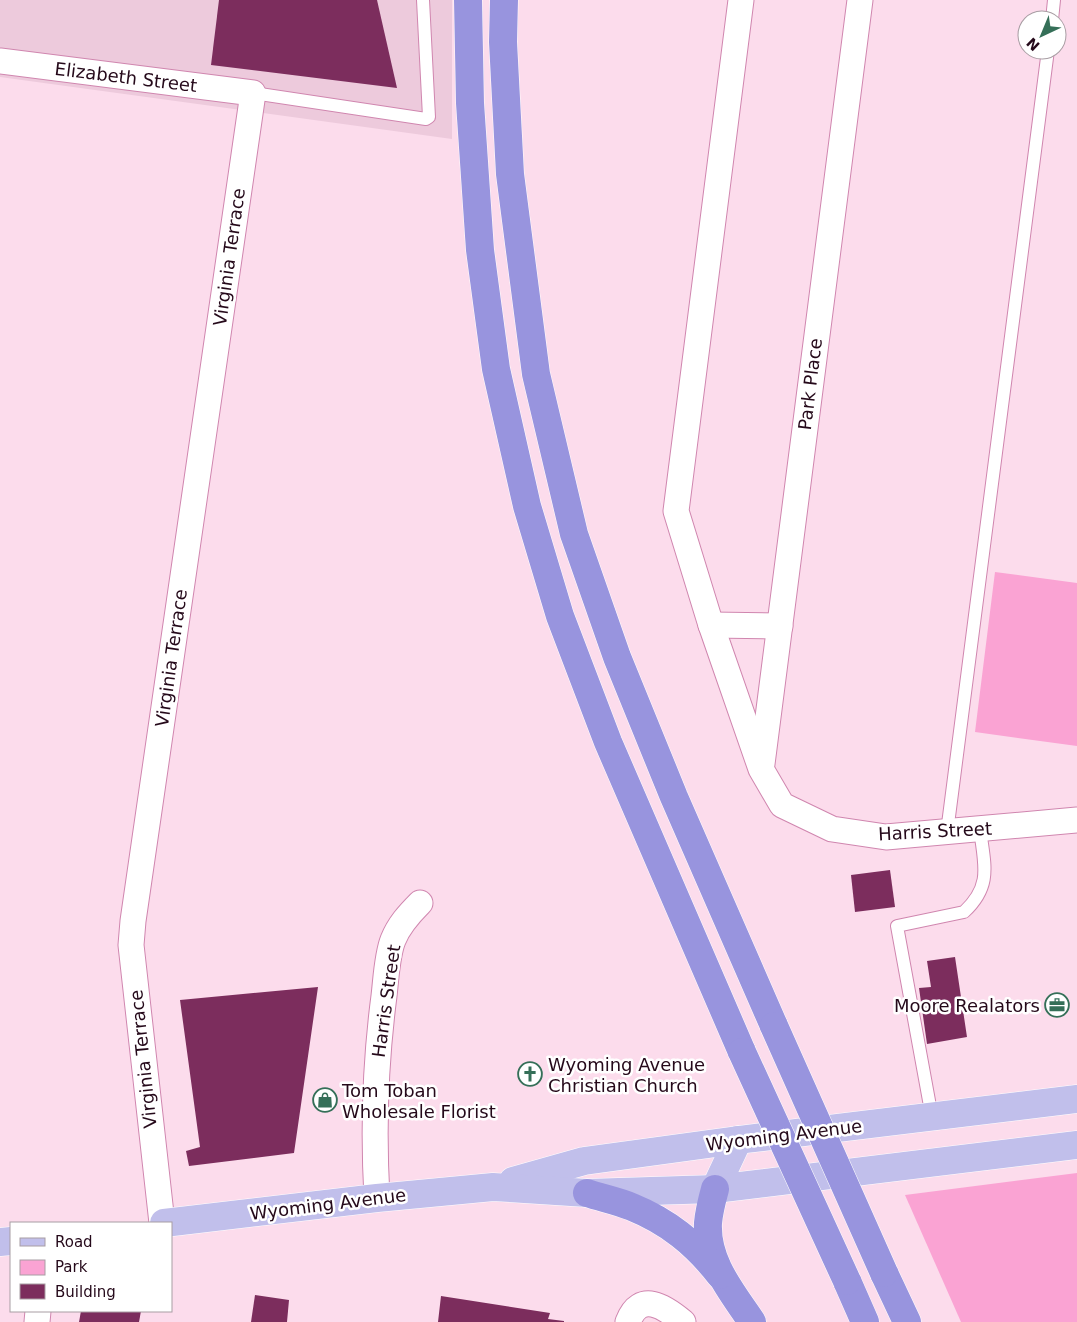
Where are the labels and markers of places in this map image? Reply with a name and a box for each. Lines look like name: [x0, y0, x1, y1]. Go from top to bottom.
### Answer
office icon: Moore Realators: [1044, 992, 1070, 1018]
place label: Moore Realators: [894, 995, 1040, 1016]
place label: Wyoming Avenue Christian Church: [548, 1054, 705, 1096]
church icon: Wyoming Avenue Christian Church: [517, 1061, 543, 1087]
place label: Tom Toban Wholesale Florist: [341, 1080, 496, 1122]
shop icon: Tom Toban Wholesale Florist: [312, 1087, 338, 1113]

